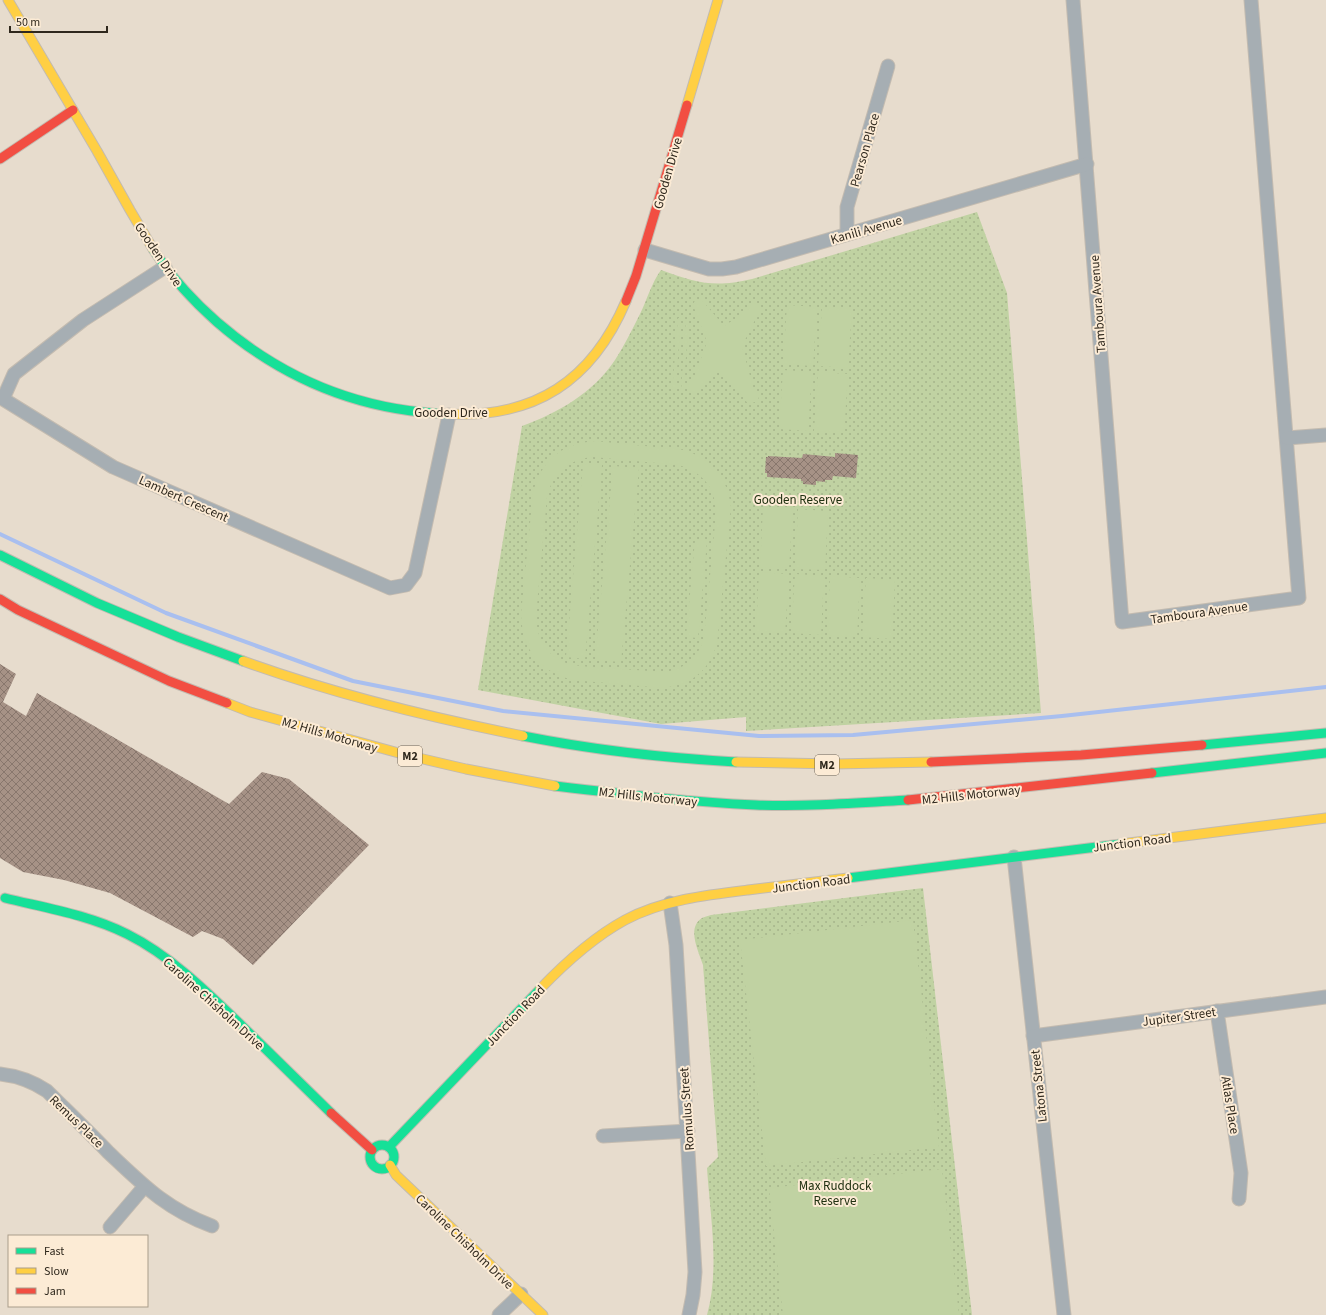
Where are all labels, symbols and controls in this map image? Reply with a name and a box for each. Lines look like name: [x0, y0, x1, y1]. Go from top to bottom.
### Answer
scale bar: [10, 8, 107, 34]
text: 50 m: [16, 14, 40, 31]
street label: Pearson Place: [846, 111, 884, 189]
street label: Gooden Drive: [649, 135, 687, 211]
street label: Kanili Avenue: [828, 211, 904, 249]
street label: Gooden Drive: [130, 219, 186, 290]
street label: Tamboura Avenue: [1086, 254, 1110, 353]
street label: Gooden Drive: [414, 404, 488, 422]
street label: Lambert Crescent: [136, 471, 232, 527]
park label: Gooden Reserve: [754, 491, 842, 509]
street label: Tamboura Avenue: [1149, 597, 1249, 629]
street label: M2 Hills Motorway: [280, 713, 380, 757]
road number: M2: [398, 746, 422, 766]
road number: M2: [815, 755, 839, 775]
street label: M2 Hills Motorway: [921, 781, 1021, 809]
street label: M2 Hills Motorway: [598, 783, 698, 811]
street label: Junction Road: [1092, 829, 1172, 857]
street label: Junction Road: [771, 870, 851, 898]
street label: Caroline Chisholm Drive: [159, 953, 268, 1054]
street label: Junction Road: [482, 981, 549, 1050]
street label: Jupiter Street: [1141, 1003, 1218, 1031]
street label: Latona Street: [1026, 1048, 1052, 1123]
street label: Romulus Street: [675, 1066, 699, 1151]
street label: Atlas Place: [1217, 1075, 1243, 1135]
street label: Remus Place: [45, 1091, 107, 1152]
park label: Max Ruddock Reserve: [799, 1177, 872, 1210]
street label: Caroline Chisholm Drive: [411, 1190, 517, 1293]
legend: [8, 1235, 148, 1307]
text: Fast: [44, 1243, 64, 1260]
text: Slow: [44, 1263, 69, 1280]
text: Jam: [44, 1283, 66, 1300]

